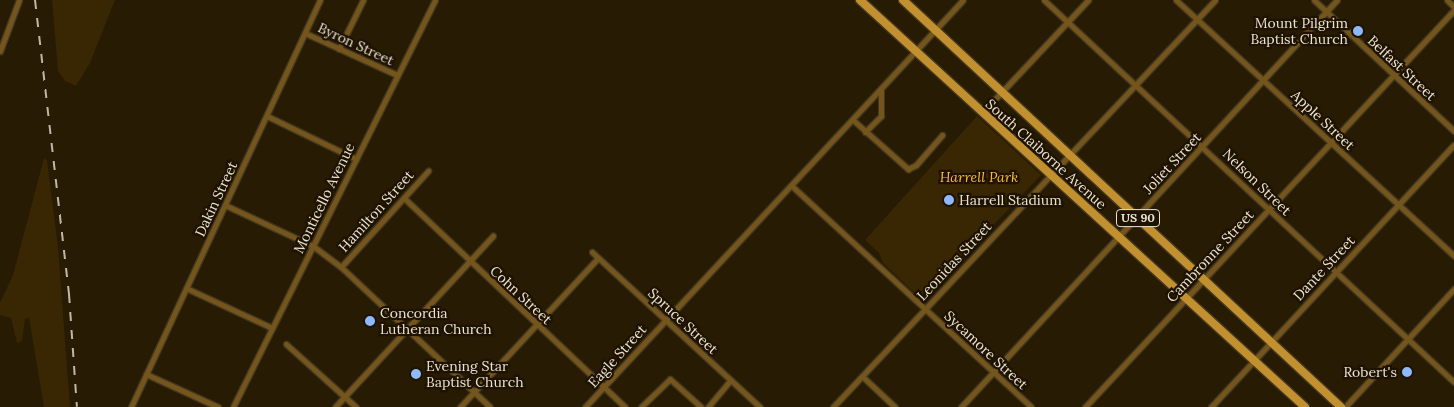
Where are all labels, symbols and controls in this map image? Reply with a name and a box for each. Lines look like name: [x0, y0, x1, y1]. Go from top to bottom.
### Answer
place label: Mount Pilgrim Baptist Church: [1250, 15, 1348, 48]
street label: Byron Street: [315, 19, 397, 69]
marker: Mount Pilgrim Baptist Church: [1352, 25, 1364, 37]
street label: Belfast Street: [1364, 32, 1440, 104]
street label: Apple Street: [1288, 86, 1358, 154]
street label: South Claiborne Avenue: [982, 95, 1110, 213]
street label: Joliet Street: [1139, 129, 1205, 197]
street label: Monticello Avenue: [290, 140, 358, 256]
street label: Nelson Street: [1219, 145, 1295, 219]
street label: Dakin Street: [191, 159, 241, 239]
street label: Hamilton Street: [335, 167, 417, 255]
park label: Harrell Park: [940, 169, 1018, 185]
place label: Harrell Stadium: [959, 192, 1062, 208]
marker: Harrell Stadium: [943, 194, 955, 206]
street label: Cambronne Street: [1163, 206, 1257, 306]
road number: US 90: [1116, 208, 1160, 228]
street label: Leonidas Street: [913, 218, 995, 304]
street label: Dante Street: [1290, 232, 1358, 304]
street label: Cohn Street: [487, 262, 555, 328]
street label: Spruce Street: [645, 285, 721, 357]
place label: Concordia Lutheran Church: [380, 305, 492, 338]
street label: Sycamore Street: [941, 307, 1031, 393]
marker: Concordia Lutheran Church: [364, 315, 376, 327]
street label: Eagle Street: [584, 321, 650, 391]
place label: Evening Star Baptist Church: [426, 358, 524, 391]
place label: Robert's: [1343, 364, 1397, 380]
marker: Robert's: [1401, 366, 1413, 378]
marker: Evening Star Baptist Church: [410, 368, 422, 380]

